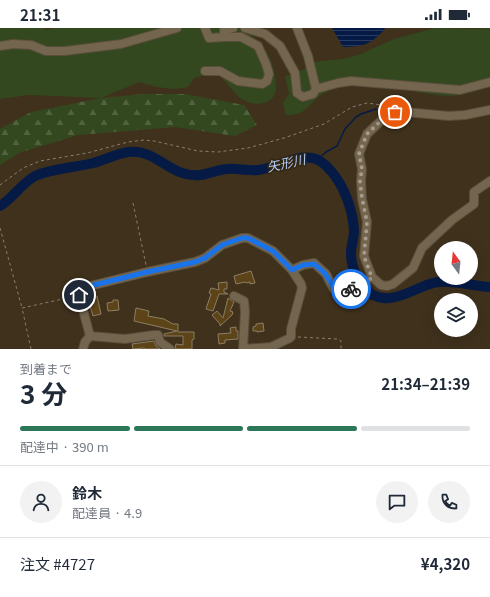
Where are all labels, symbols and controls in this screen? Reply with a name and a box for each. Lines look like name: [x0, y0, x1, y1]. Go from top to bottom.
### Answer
text: 21:31: [20, 4, 60, 25]
pin: [378, 95, 412, 129]
icon: bag: [384, 101, 406, 123]
water label: 矢形川: [265, 149, 309, 176]
north arrow: [434, 241, 478, 285]
map controls: [434, 241, 478, 337]
courier: [331, 269, 371, 309]
pin: [62, 278, 96, 312]
icon: bike: [340, 278, 362, 300]
icon: home: [68, 284, 90, 306]
button: layers: [434, 293, 478, 337]
text: 到着まで: [20, 359, 72, 378]
text: 21:34–21:39: [381, 373, 470, 394]
text: 3 分: [20, 374, 67, 411]
text: 配達中 · 390 m: [20, 437, 109, 456]
button: person: [20, 481, 62, 523]
button: chat: [376, 481, 418, 523]
button: phone: [428, 481, 470, 523]
text: 鈴木: [72, 482, 102, 503]
text: 配達員 · 4.9: [72, 503, 142, 522]
text: 注文 #4727: [20, 553, 95, 574]
text: ¥4,320: [421, 553, 470, 574]

